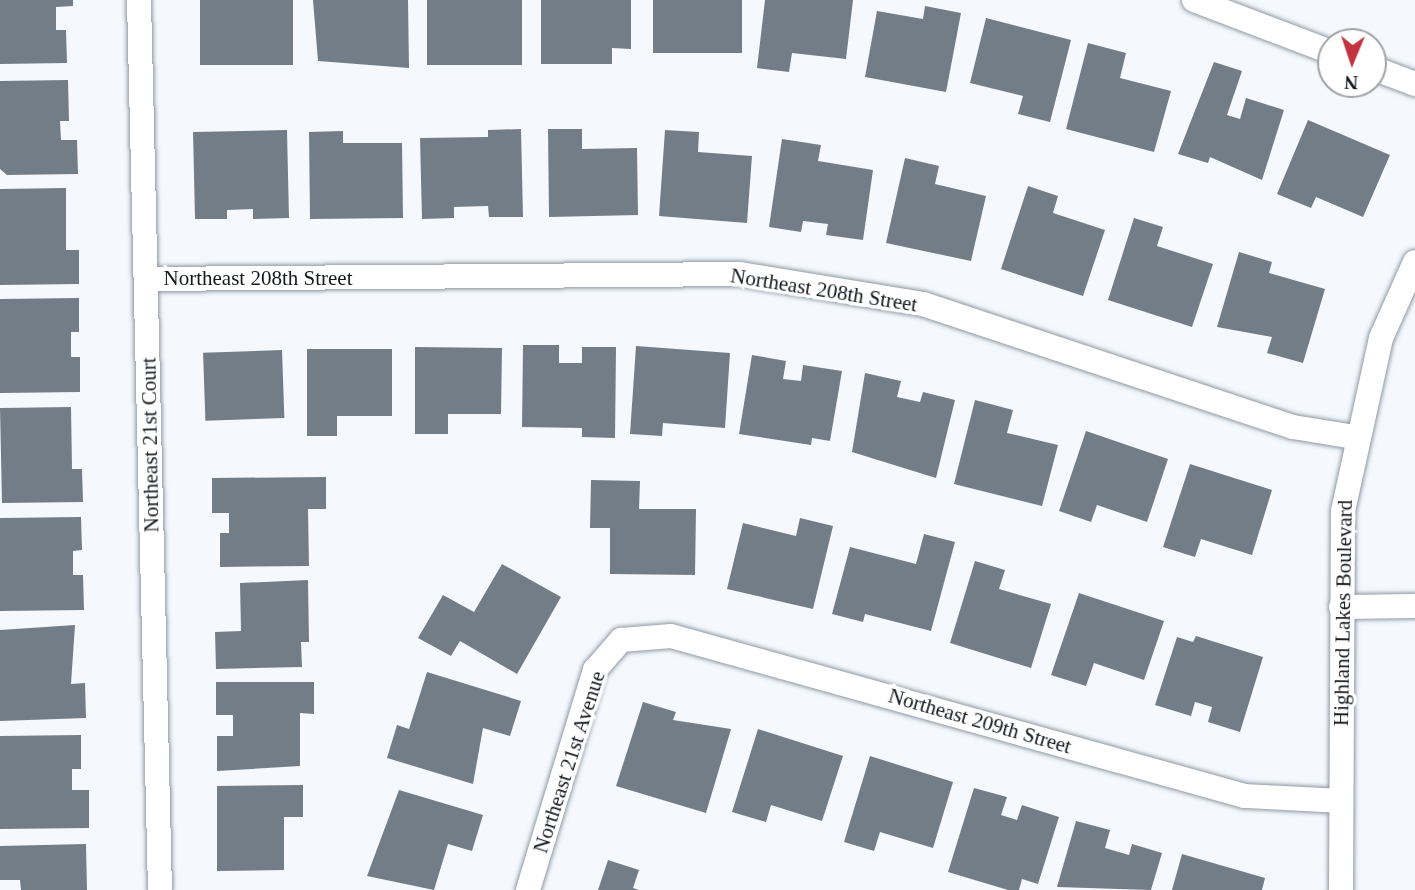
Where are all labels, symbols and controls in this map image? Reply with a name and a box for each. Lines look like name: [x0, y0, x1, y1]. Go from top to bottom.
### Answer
north arrow: [1317, 28, 1387, 98]
text: N: [1344, 72, 1359, 93]
street label: Northeast 208th Street: [729, 263, 919, 317]
street label: Northeast 208th Street: [164, 265, 352, 291]
street label: Northeast 21st Court: [136, 357, 164, 533]
street label: Highland Lakes Boulevard: [1328, 500, 1358, 726]
street label: Northeast 21st Avenue: [528, 667, 610, 857]
street label: Northeast 209th Street: [886, 683, 1074, 759]

